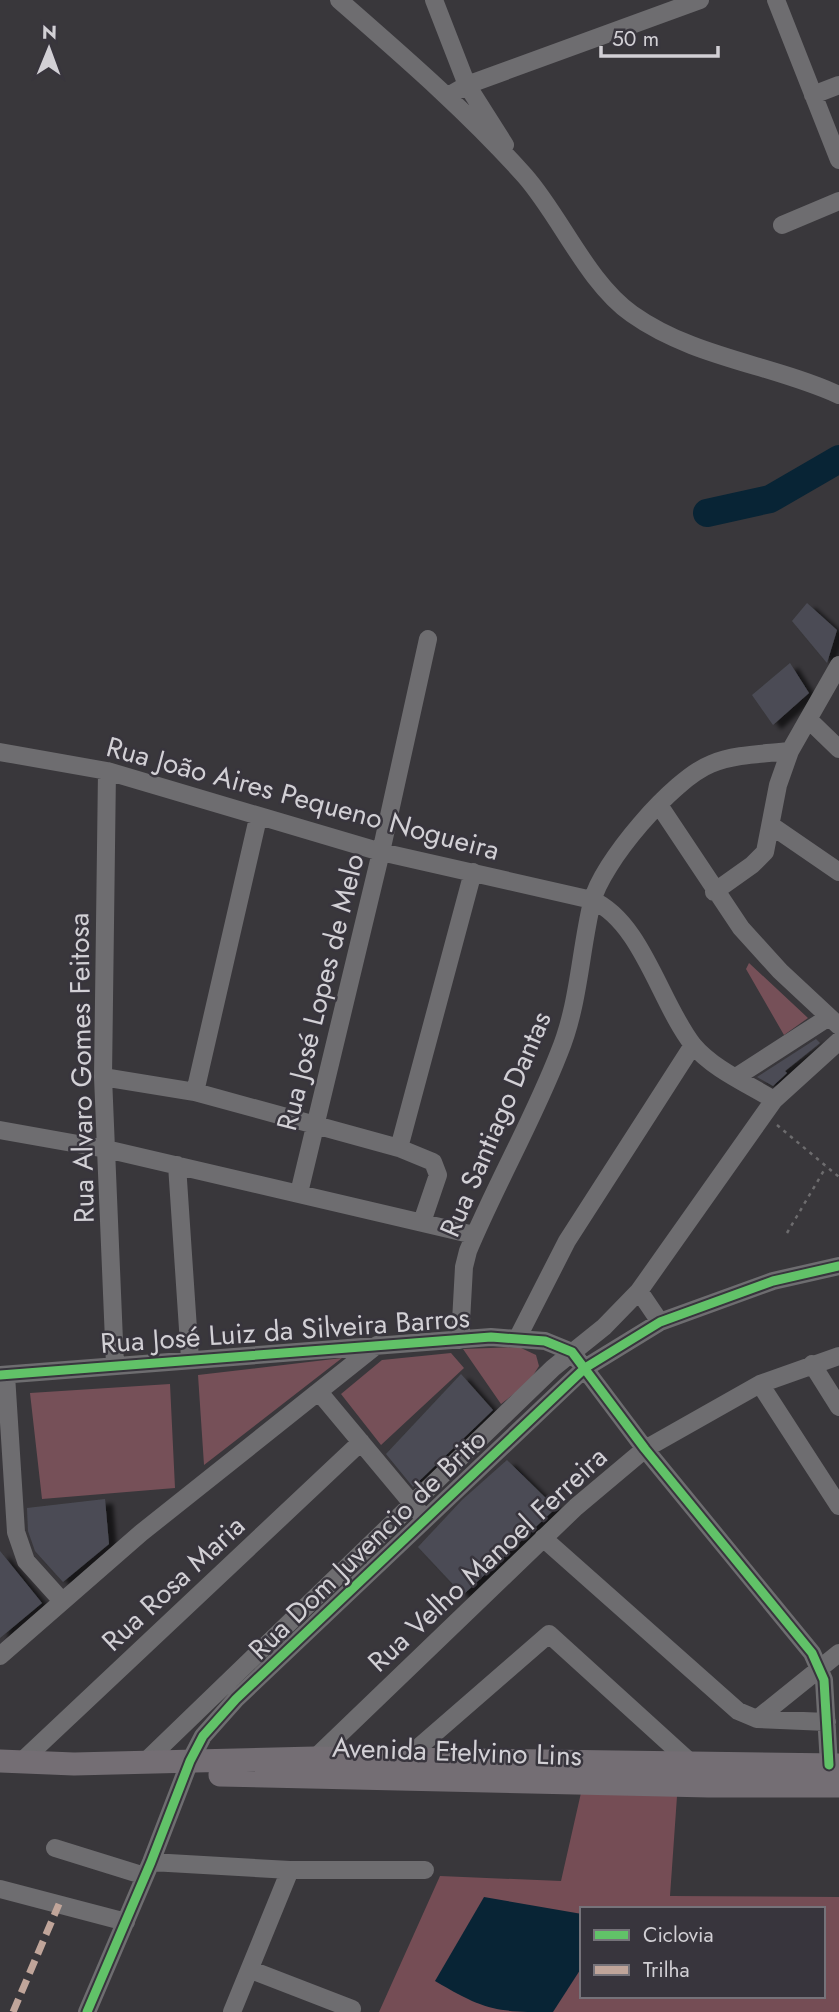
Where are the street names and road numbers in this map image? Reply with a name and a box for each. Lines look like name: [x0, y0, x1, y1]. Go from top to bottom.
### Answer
street label: Rua João Aires Pequeno Nogueira: [102, 726, 504, 871]
street label: Rua José Lopes de Melo: [266, 849, 375, 1135]
street label: Rua Alvaro Gomes Feitosa: [58, 912, 105, 1224]
street label: Rua Santiago Dantas: [429, 1005, 562, 1243]
street label: Rua José Luiz da Silveira Barros: [99, 1297, 471, 1364]
street label: Rua Dom Juvencio de Brito: [239, 1420, 496, 1669]
street label: Rua Velho Manoel Ferreira: [358, 1437, 616, 1682]
street label: Rua Rosa Maria: [92, 1506, 254, 1661]
street label: Avenida Etelvino Lins: [331, 1727, 583, 1776]

